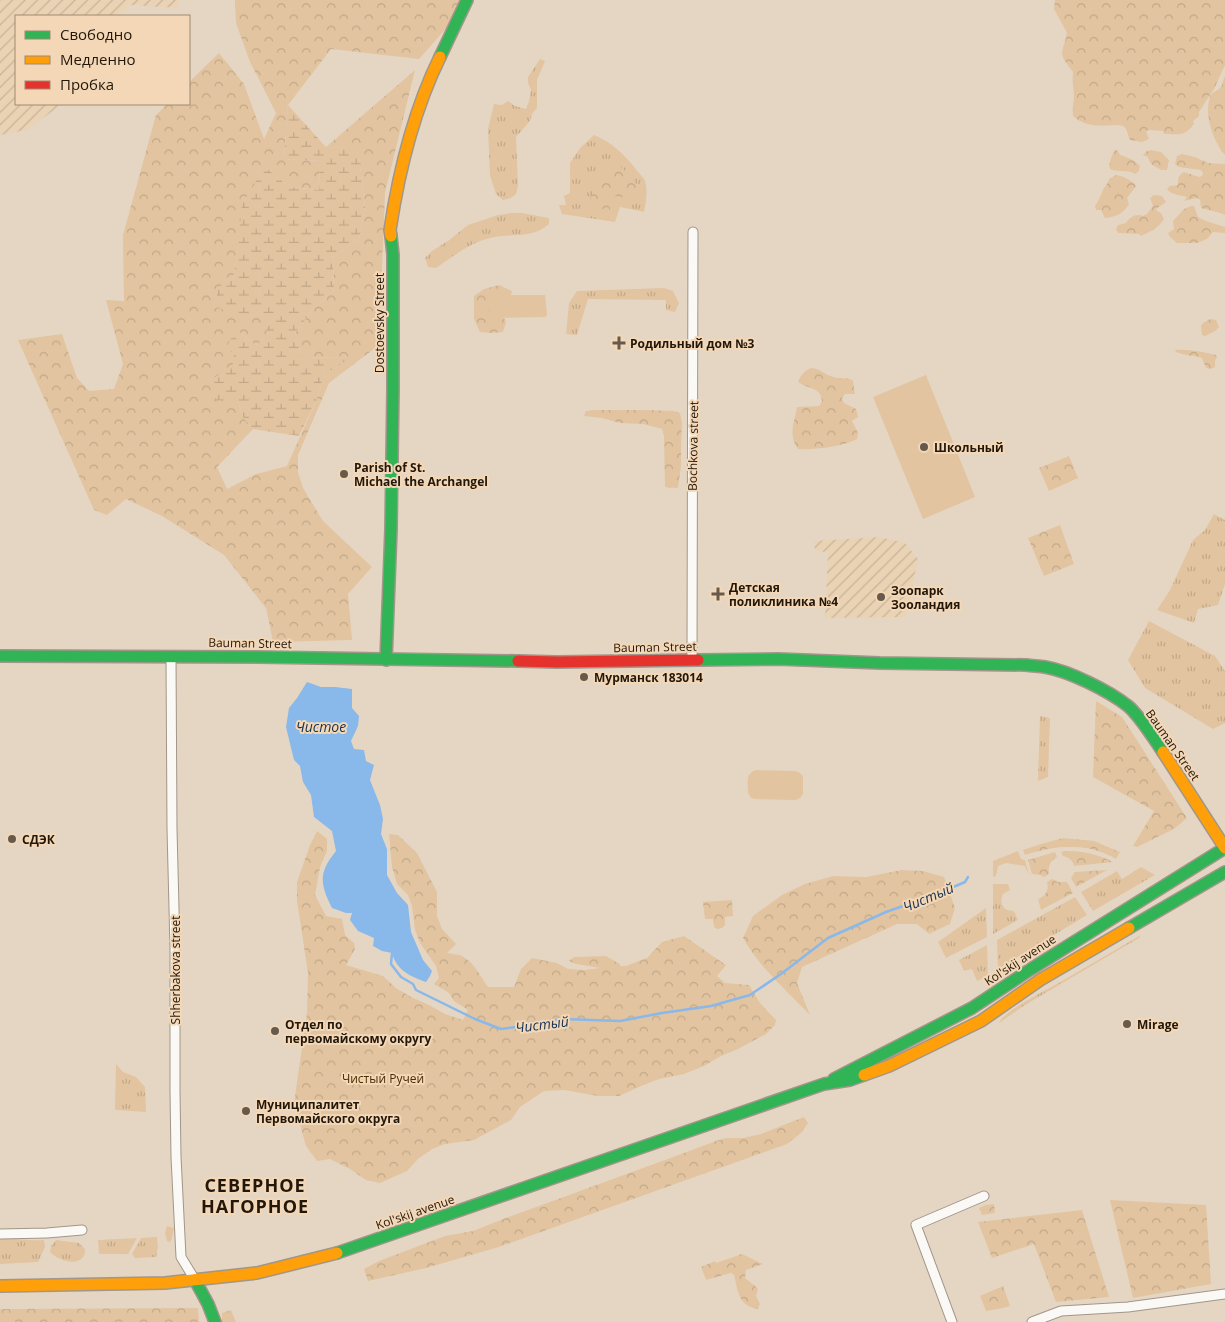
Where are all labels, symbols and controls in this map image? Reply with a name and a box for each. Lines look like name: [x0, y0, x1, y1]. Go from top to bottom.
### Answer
legend: [15, 15, 190, 105]
text: Свободно: [60, 24, 132, 44]
text: Медленно: [60, 49, 136, 69]
text: Пробка: [60, 74, 114, 94]
street label: Dostoevsky Street: [371, 273, 388, 373]
place label: Родильный дом №3: [630, 335, 755, 352]
marker: Родильный дом №3: [612, 336, 626, 350]
street label: Bochkova street: [684, 401, 702, 491]
place label: Школьный: [934, 439, 1004, 456]
marker: Школьный: [918, 441, 930, 453]
place label: Parish of St. Michael the Archangel: [354, 459, 488, 490]
marker: Parish of St. Michael the Archangel: [338, 468, 350, 480]
place label: Детская поликлиника №4: [729, 579, 838, 610]
place label: Зоопарк Зооландия: [891, 582, 960, 613]
marker: Детская поликлиника №4: [711, 587, 725, 601]
marker: Зоопарк Зооландия: [875, 591, 887, 603]
street label: Bauman Street: [208, 634, 292, 652]
street label: Bauman Street: [613, 638, 697, 656]
place label: Мурманск 183014: [594, 669, 703, 686]
marker: Мурманск 183014: [578, 671, 590, 683]
street label: Bauman Street: [1142, 706, 1204, 784]
water label: Чистое: [296, 717, 346, 736]
place label: СДЭК: [22, 831, 56, 848]
marker: СДЭК: [6, 833, 18, 845]
water label: Чистый: [900, 878, 956, 916]
street label: Shherbakova street: [167, 916, 184, 1024]
street label: Kol'skij avenue: [981, 930, 1059, 990]
water label: Чистый: [514, 1011, 570, 1037]
place label: Отдел по первомайскому округу: [285, 1016, 432, 1047]
place label: Mirage: [1137, 1016, 1179, 1033]
marker: Mirage: [1121, 1018, 1133, 1030]
marker: Отдел по первомайскому округу: [269, 1025, 281, 1037]
park label: Чистый Ручей: [342, 1070, 424, 1087]
place label: Муниципалитет Первомайского округа: [256, 1096, 400, 1127]
marker: Муниципалитет Первомайского округа: [240, 1105, 252, 1117]
district label: СЕВЕРНОЕ НАГОРНОЕ: [201, 1173, 309, 1218]
street label: Kol'skij avenue: [373, 1190, 457, 1233]

